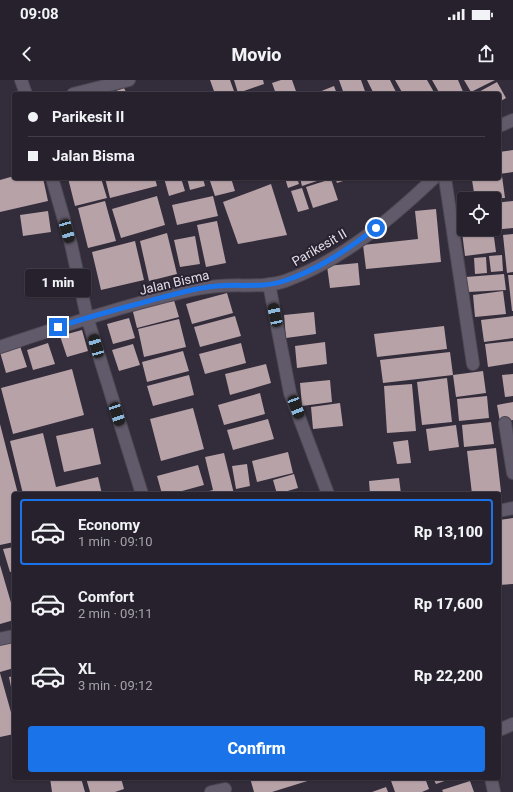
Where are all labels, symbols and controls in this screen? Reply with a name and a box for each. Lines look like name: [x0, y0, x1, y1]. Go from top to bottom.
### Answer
text: 09:08: [20, 5, 59, 23]
icon: back: [16, 43, 38, 65]
icon: share: [475, 43, 497, 65]
text: Movio: [232, 44, 281, 65]
text: Parikesit II: [52, 108, 124, 126]
text: Jalan Bisma: [52, 147, 135, 165]
map controls: [457, 192, 501, 236]
button: locate: [457, 192, 501, 236]
car: [58, 218, 76, 244]
route start: [367, 219, 385, 237]
street label: Parikesit II: [289, 226, 349, 269]
street label: Jalan Bisma: [138, 267, 211, 298]
callout: 1 min: [25, 269, 91, 297]
text: 1 min: [42, 275, 74, 290]
car: [267, 302, 283, 328]
route end: [49, 318, 67, 336]
car: [87, 333, 105, 359]
car: [286, 394, 306, 420]
car: [108, 401, 126, 427]
icon: car: [30, 514, 66, 550]
text: Economy: [78, 516, 140, 534]
text: Rp 13,100: [414, 523, 483, 541]
text: 1 min · 09:10: [78, 534, 153, 549]
icon: car: [30, 586, 66, 622]
text: Comfort: [78, 588, 134, 606]
text: Rp 17,600: [414, 595, 483, 613]
text: 2 min · 09:11: [78, 606, 153, 621]
icon: car: [30, 658, 66, 694]
text: XL: [78, 660, 96, 678]
text: Rp 22,200: [414, 667, 483, 685]
text: 3 min · 09:12: [78, 678, 153, 693]
button: Confirm: [28, 726, 485, 772]

